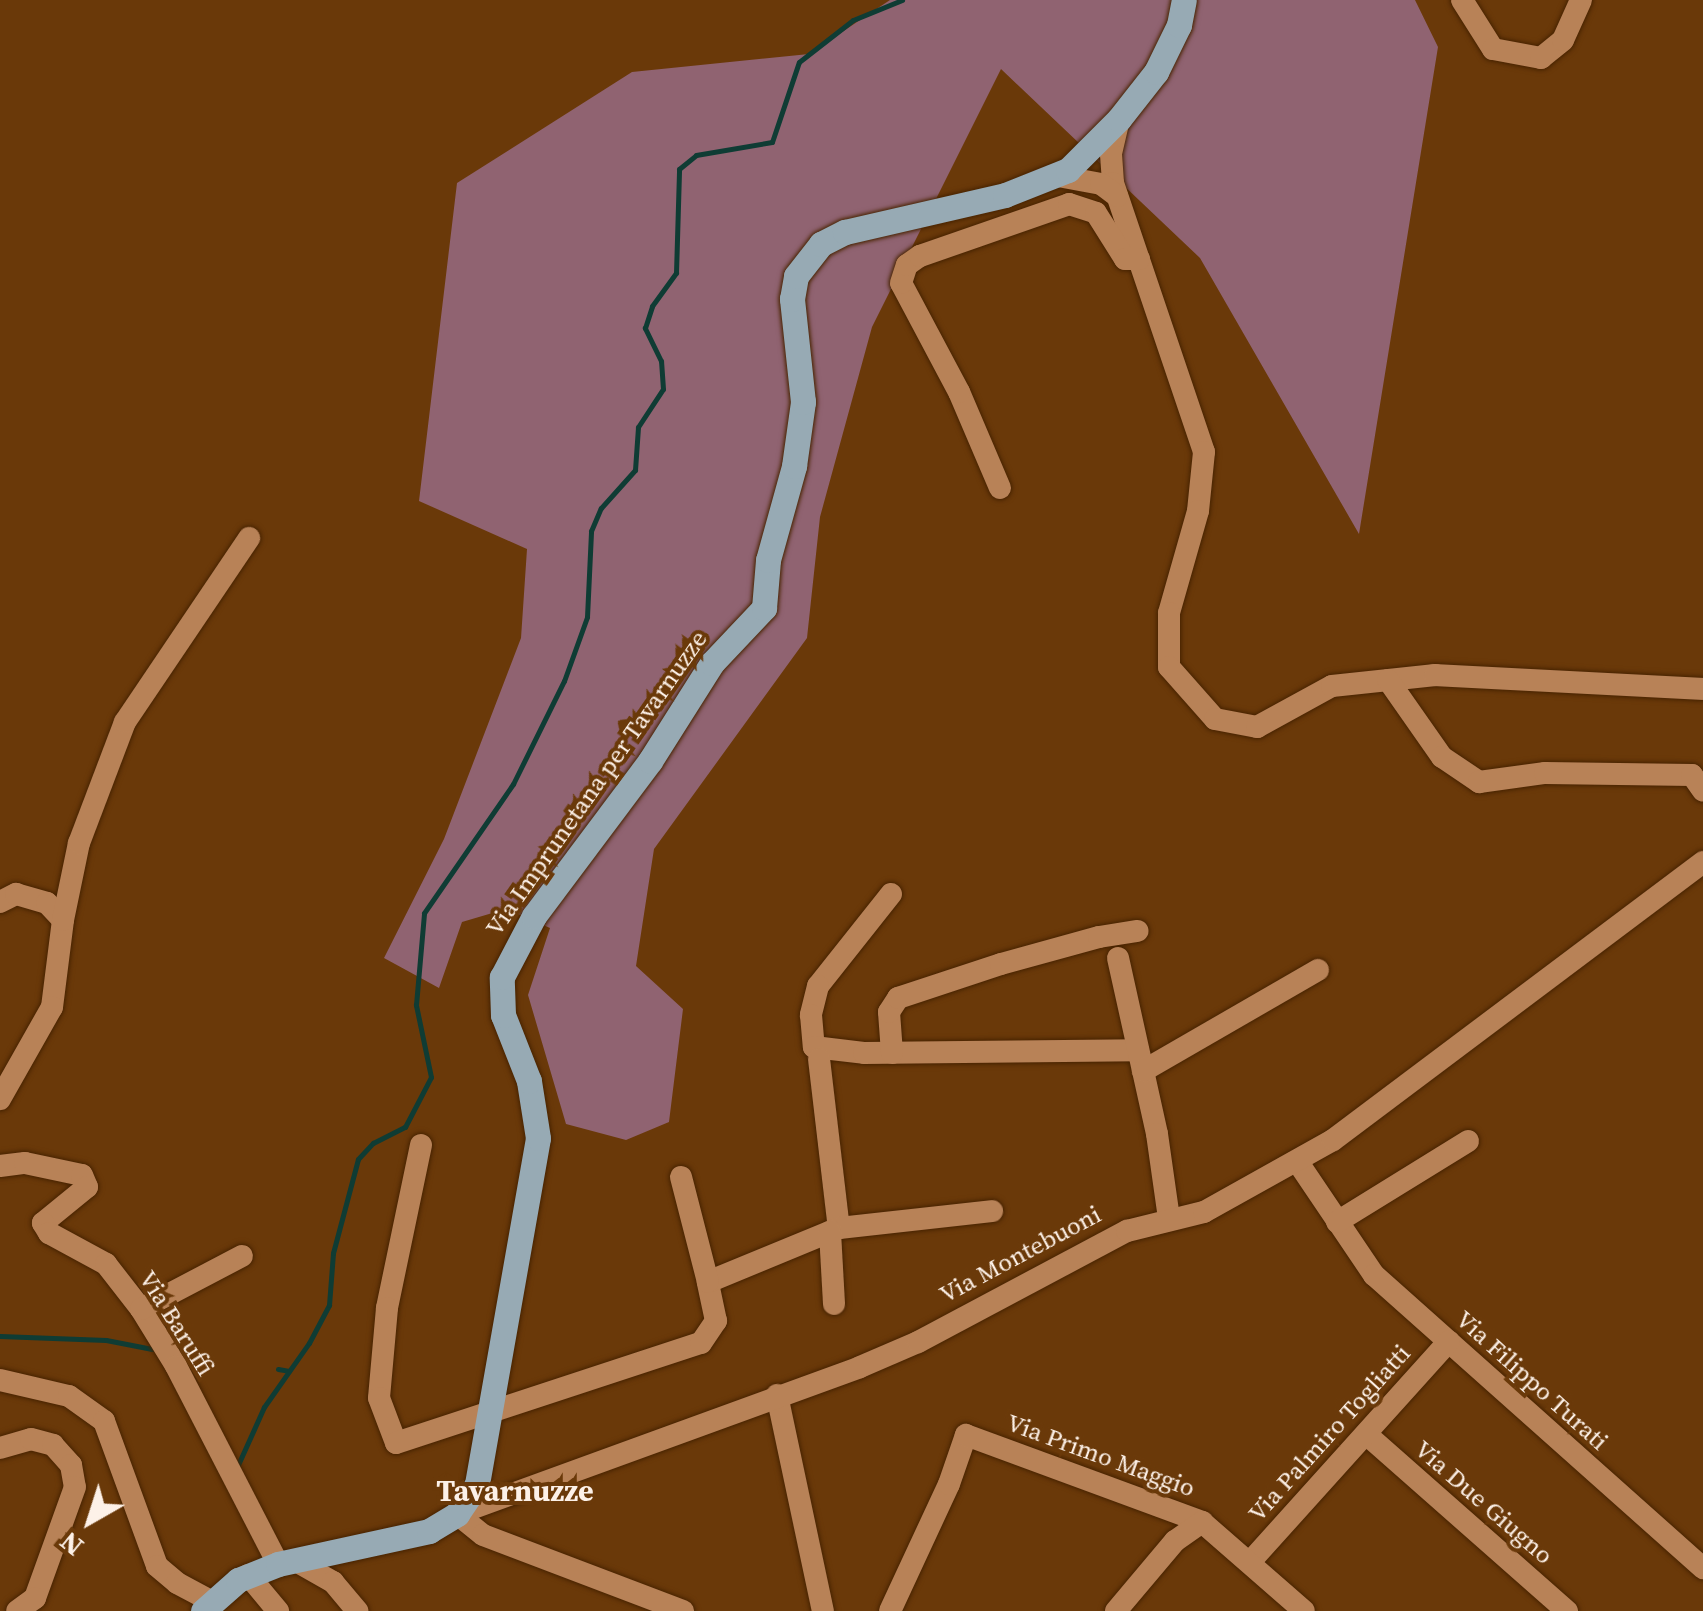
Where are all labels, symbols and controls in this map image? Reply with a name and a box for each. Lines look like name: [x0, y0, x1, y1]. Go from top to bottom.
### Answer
street label: Via Imprunetana per Tavarnuzze: [479, 624, 713, 942]
street label: Via Montebuoni: [934, 1199, 1106, 1309]
street label: Via Baruffi: [133, 1265, 221, 1381]
street label: Via Filippo Turati: [1450, 1304, 1614, 1456]
street label: Via Palmiro Togliatti: [1242, 1338, 1416, 1528]
street label: Via Primo Maggio: [1003, 1407, 1199, 1503]
street label: Via Due Giugno: [1409, 1434, 1559, 1570]
north arrow: [40, 1471, 140, 1571]
district label: Tavarnuzze: [436, 1473, 594, 1509]
text: N: [51, 1523, 91, 1566]

